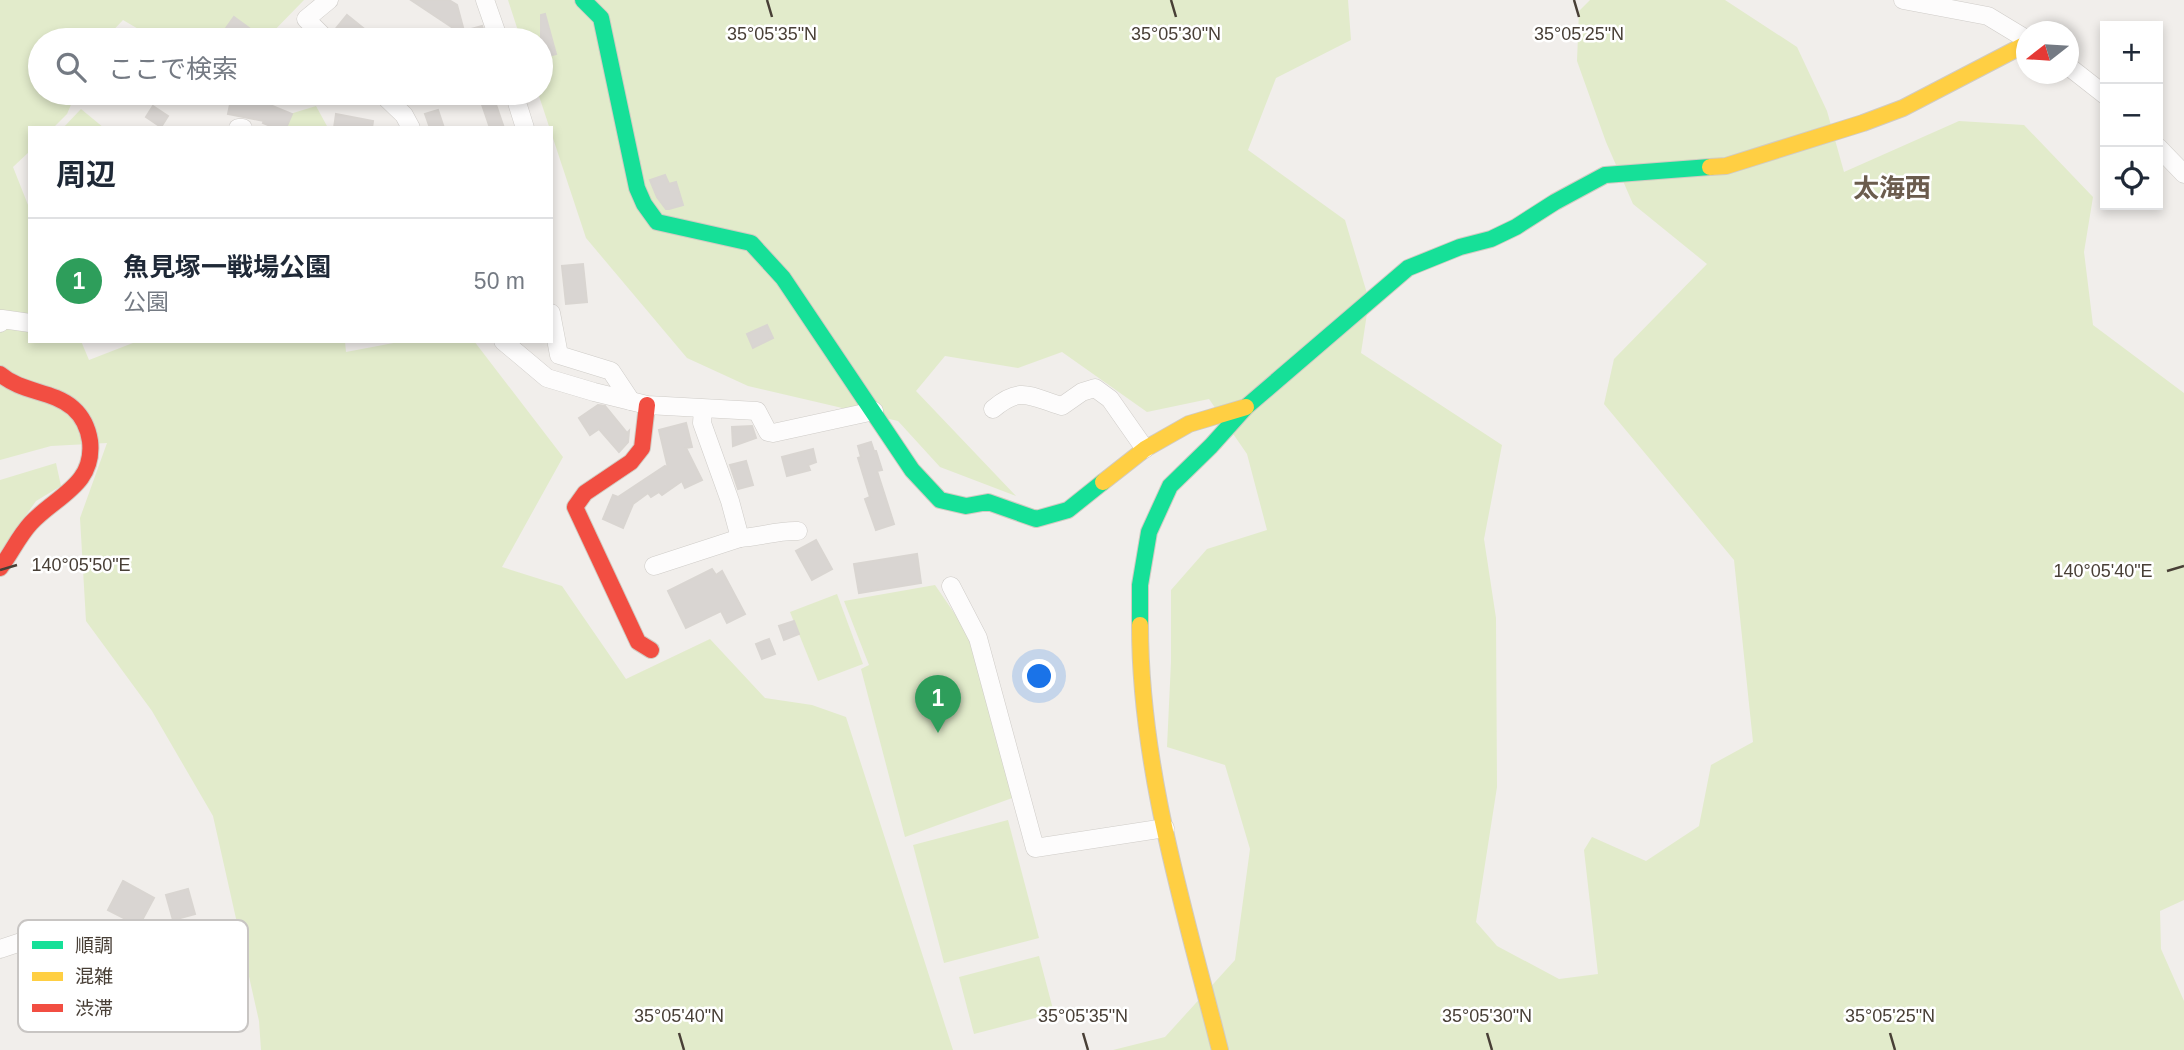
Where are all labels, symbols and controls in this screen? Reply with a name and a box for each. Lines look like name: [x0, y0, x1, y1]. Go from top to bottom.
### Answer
north arrow: [2016, 21, 2079, 84]
map controls: [2100, 21, 2163, 210]
button: +: [2100, 21, 2163, 84]
text: 35°05'35"N: [727, 24, 817, 44]
text: 35°05'30"N: [1131, 24, 1221, 44]
text: 35°05'25"N: [1534, 24, 1624, 44]
search box: [28, 28, 553, 105]
icon: search: [52, 48, 90, 86]
text: ここで検索: [108, 54, 238, 84]
button: −: [2100, 84, 2163, 147]
button: locate: [2100, 147, 2163, 210]
text: 周辺: [56, 158, 116, 191]
district label: 太海西: [1853, 173, 1931, 203]
text: 魚見塚一戦場公園: [123, 252, 331, 282]
text: 1: [73, 268, 85, 294]
text: 50 m: [474, 268, 525, 294]
text: 公園: [123, 289, 169, 315]
text: 140°05'50"E: [31, 555, 131, 575]
text: 140°05'40"E: [2053, 561, 2153, 581]
your location: [1022, 659, 1056, 693]
pin: 1: [915, 675, 961, 733]
legend: [18, 920, 248, 1032]
text: 順調: [75, 935, 113, 956]
text: 混雑: [75, 966, 113, 987]
text: 渋滞: [75, 998, 113, 1019]
text: 35°05'40"N: [634, 1006, 724, 1026]
text: 35°05'35"N: [1038, 1006, 1128, 1026]
text: 35°05'30"N: [1442, 1006, 1532, 1026]
text: 35°05'25"N: [1845, 1006, 1935, 1026]

